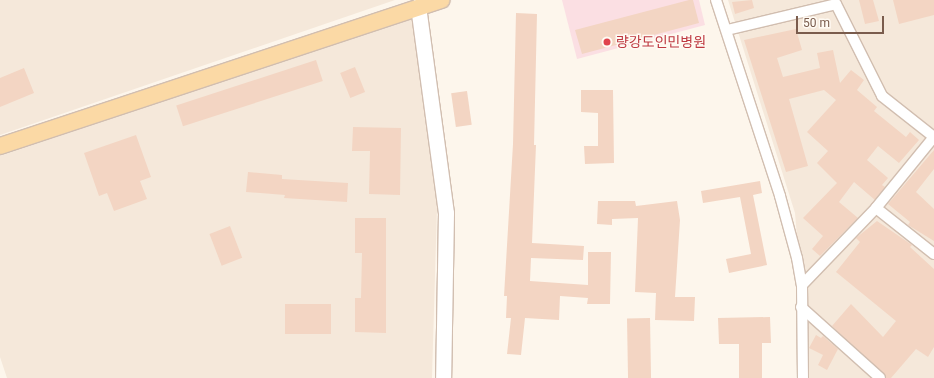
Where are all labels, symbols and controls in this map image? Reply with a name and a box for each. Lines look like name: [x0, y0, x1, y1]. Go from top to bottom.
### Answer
scale bar: [798, 8, 886, 34]
text: 50 m: [803, 16, 830, 30]
place label: 량강도인민병원: [616, 34, 706, 50]
marker: 량강도인민병원: [601, 36, 613, 48]

